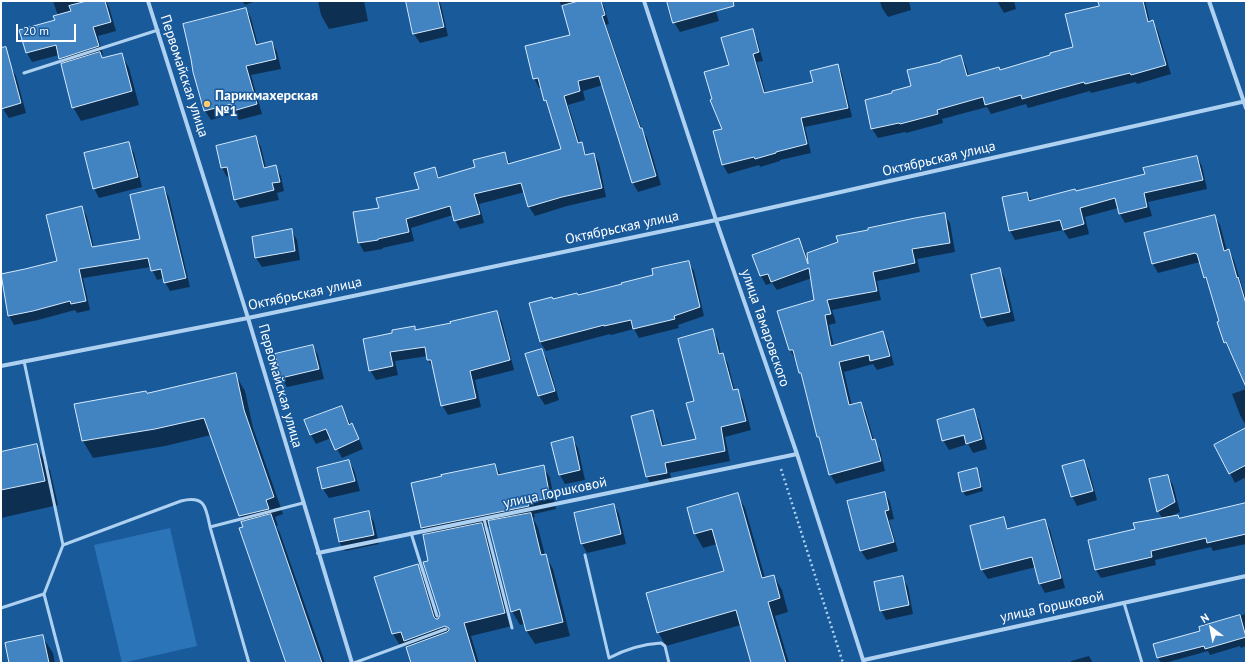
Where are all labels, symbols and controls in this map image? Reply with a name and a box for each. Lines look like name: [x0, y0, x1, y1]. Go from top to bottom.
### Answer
street label: Первомайская улица: [156, 13, 212, 139]
scale bar: [18, 16, 78, 42]
text: 20 m: [23, 23, 49, 38]
place label: Парикмахерская №1: [215, 88, 318, 120]
marker: Парикмахерская №1: [202, 99, 212, 109]
street label: Октябрьская улица: [881, 138, 997, 180]
street label: Октябрьская улица: [564, 208, 680, 248]
street label: улица Тамаровского: [737, 267, 793, 389]
street label: Октябрьская улица: [247, 274, 363, 314]
street label: Первомайская улица: [254, 322, 306, 450]
street label: улица Горшковой: [502, 474, 608, 512]
street label: улица Горшковой: [999, 588, 1105, 626]
north arrow: [1191, 608, 1231, 648]
text: N: [1198, 610, 1211, 626]

